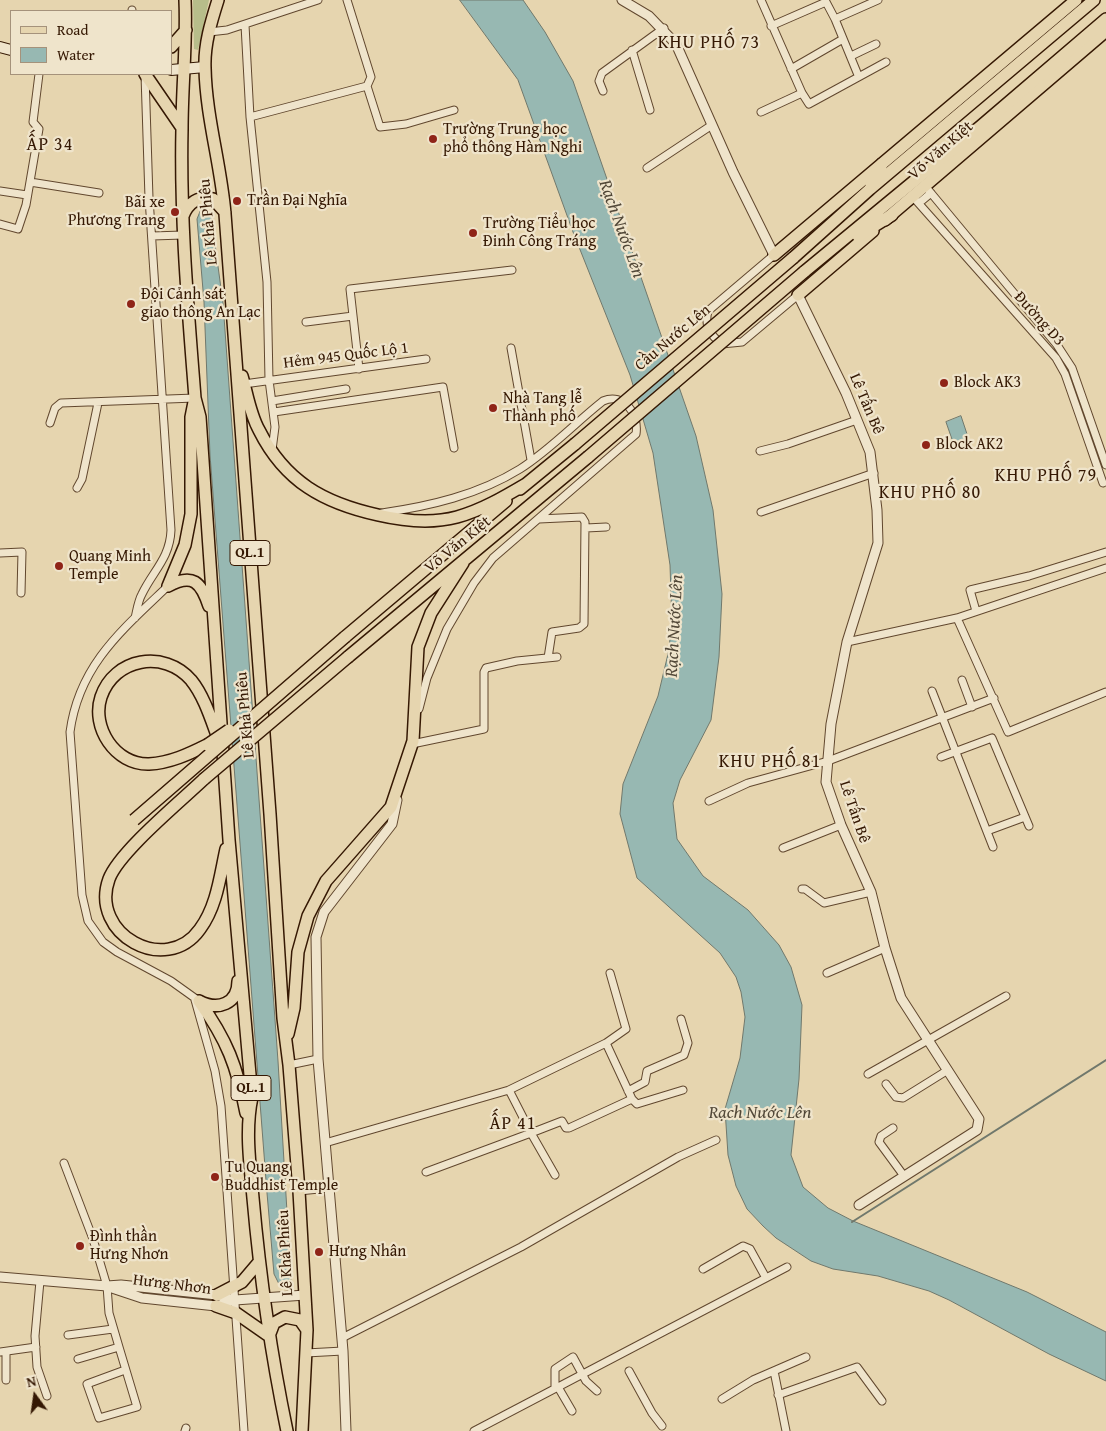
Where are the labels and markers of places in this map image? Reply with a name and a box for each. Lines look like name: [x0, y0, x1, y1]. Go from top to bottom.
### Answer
place label: Trường Trung học phổ thông Hàm Nghi: [443, 120, 582, 158]
marker: Trường Trung học phổ thông Hàm Nghi: [427, 133, 439, 145]
place label: Trần Đại Nghĩa: [247, 191, 347, 211]
place label: Bãi xe Phương Trang: [68, 193, 165, 231]
marker: Trần Đại Nghĩa: [231, 195, 243, 207]
marker: Bãi xe Phương Trang: [169, 206, 181, 218]
place label: Trường Tiểu học Đinh Công Tráng: [483, 214, 596, 252]
marker: Trường Tiểu học Đinh Công Tráng: [467, 227, 479, 239]
place label: Đội Cảnh sát giao thông An Lạc: [141, 285, 261, 323]
marker: Đội Cảnh sát giao thông An Lạc: [125, 298, 137, 310]
place label: Block AK3: [954, 373, 1021, 393]
marker: Block AK3: [938, 377, 950, 389]
place label: Nhà Tang lễ Thành phố: [503, 389, 582, 427]
marker: Nhà Tang lễ Thành phố: [487, 402, 499, 414]
place label: Block AK2: [936, 435, 1003, 455]
marker: Block AK2: [920, 439, 932, 451]
place label: Quang Minh Temple: [69, 547, 151, 585]
marker: Quang Minh Temple: [53, 560, 65, 572]
place label: Tu Quang Buddhist Temple: [225, 1158, 338, 1196]
marker: Tu Quang Buddhist Temple: [209, 1171, 221, 1183]
place label: Đình thần Hưng Nhơn: [90, 1227, 169, 1265]
marker: Đình thần Hưng Nhơn: [74, 1240, 86, 1252]
place label: Hưng Nhân: [329, 1242, 406, 1262]
marker: Hưng Nhân: [313, 1246, 325, 1258]

